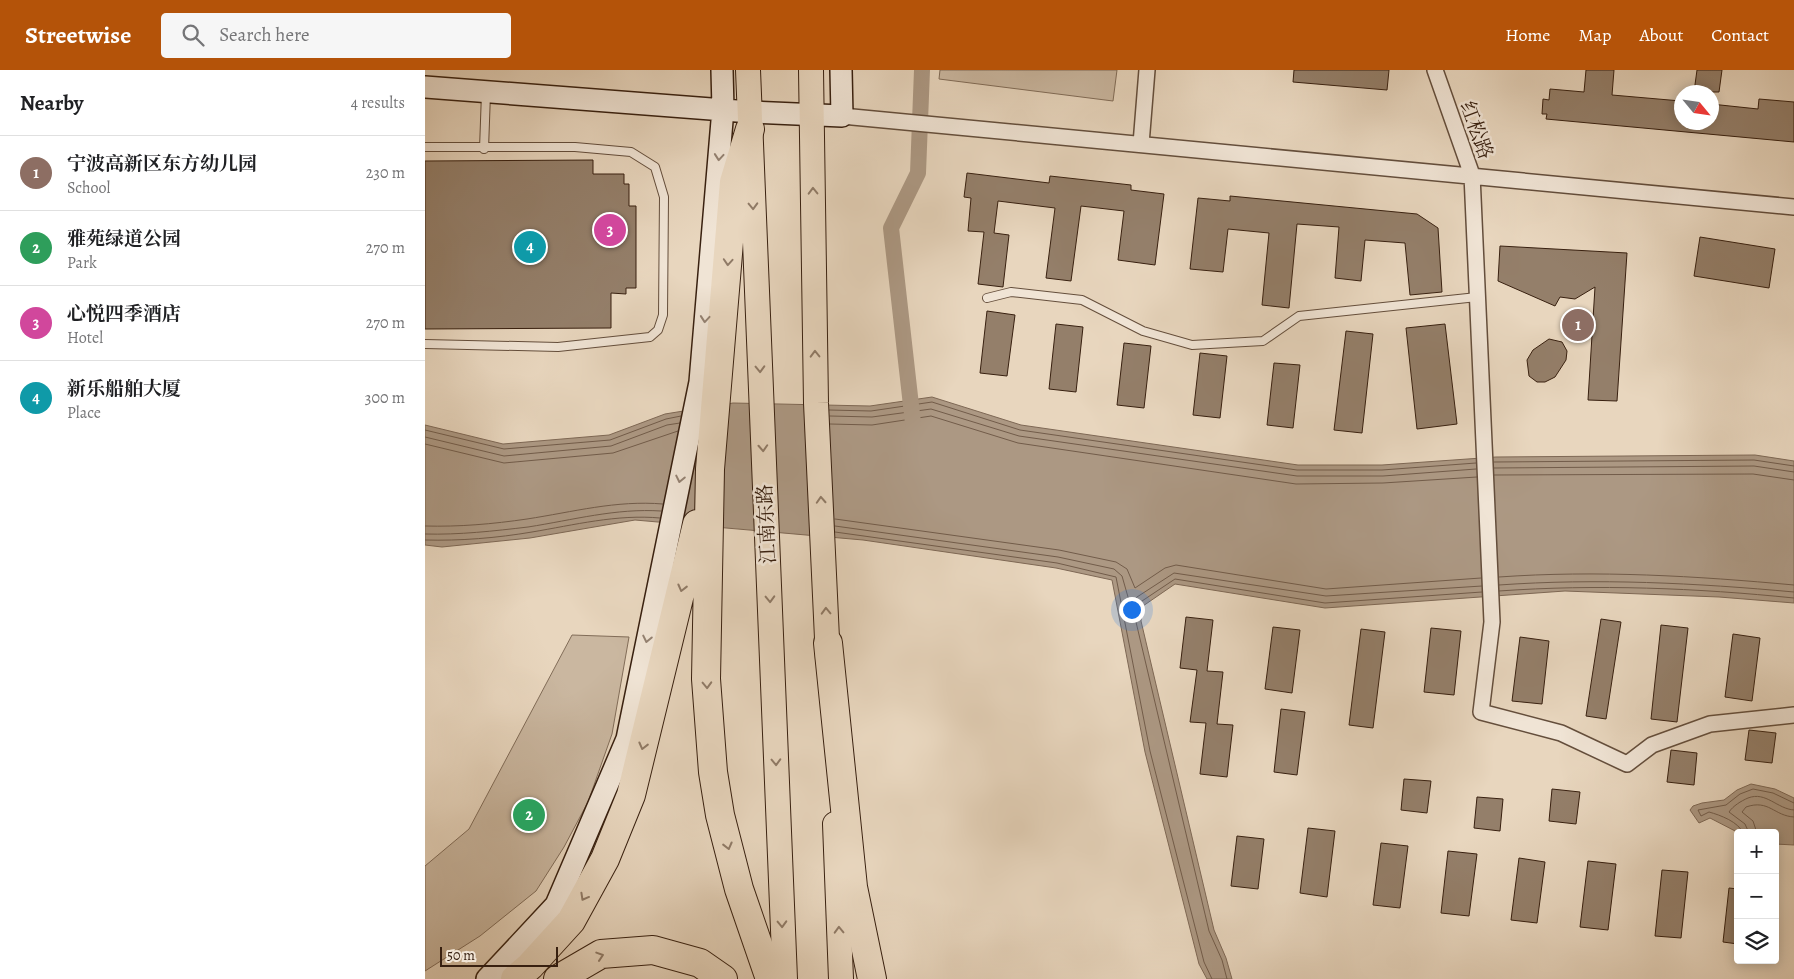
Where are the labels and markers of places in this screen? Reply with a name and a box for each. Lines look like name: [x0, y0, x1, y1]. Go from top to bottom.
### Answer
pin: 3: [594, 211, 626, 249]
pin: 4: [514, 228, 546, 266]
pin: 1: [1562, 306, 1594, 344]
pin: 2: [513, 796, 545, 834]

